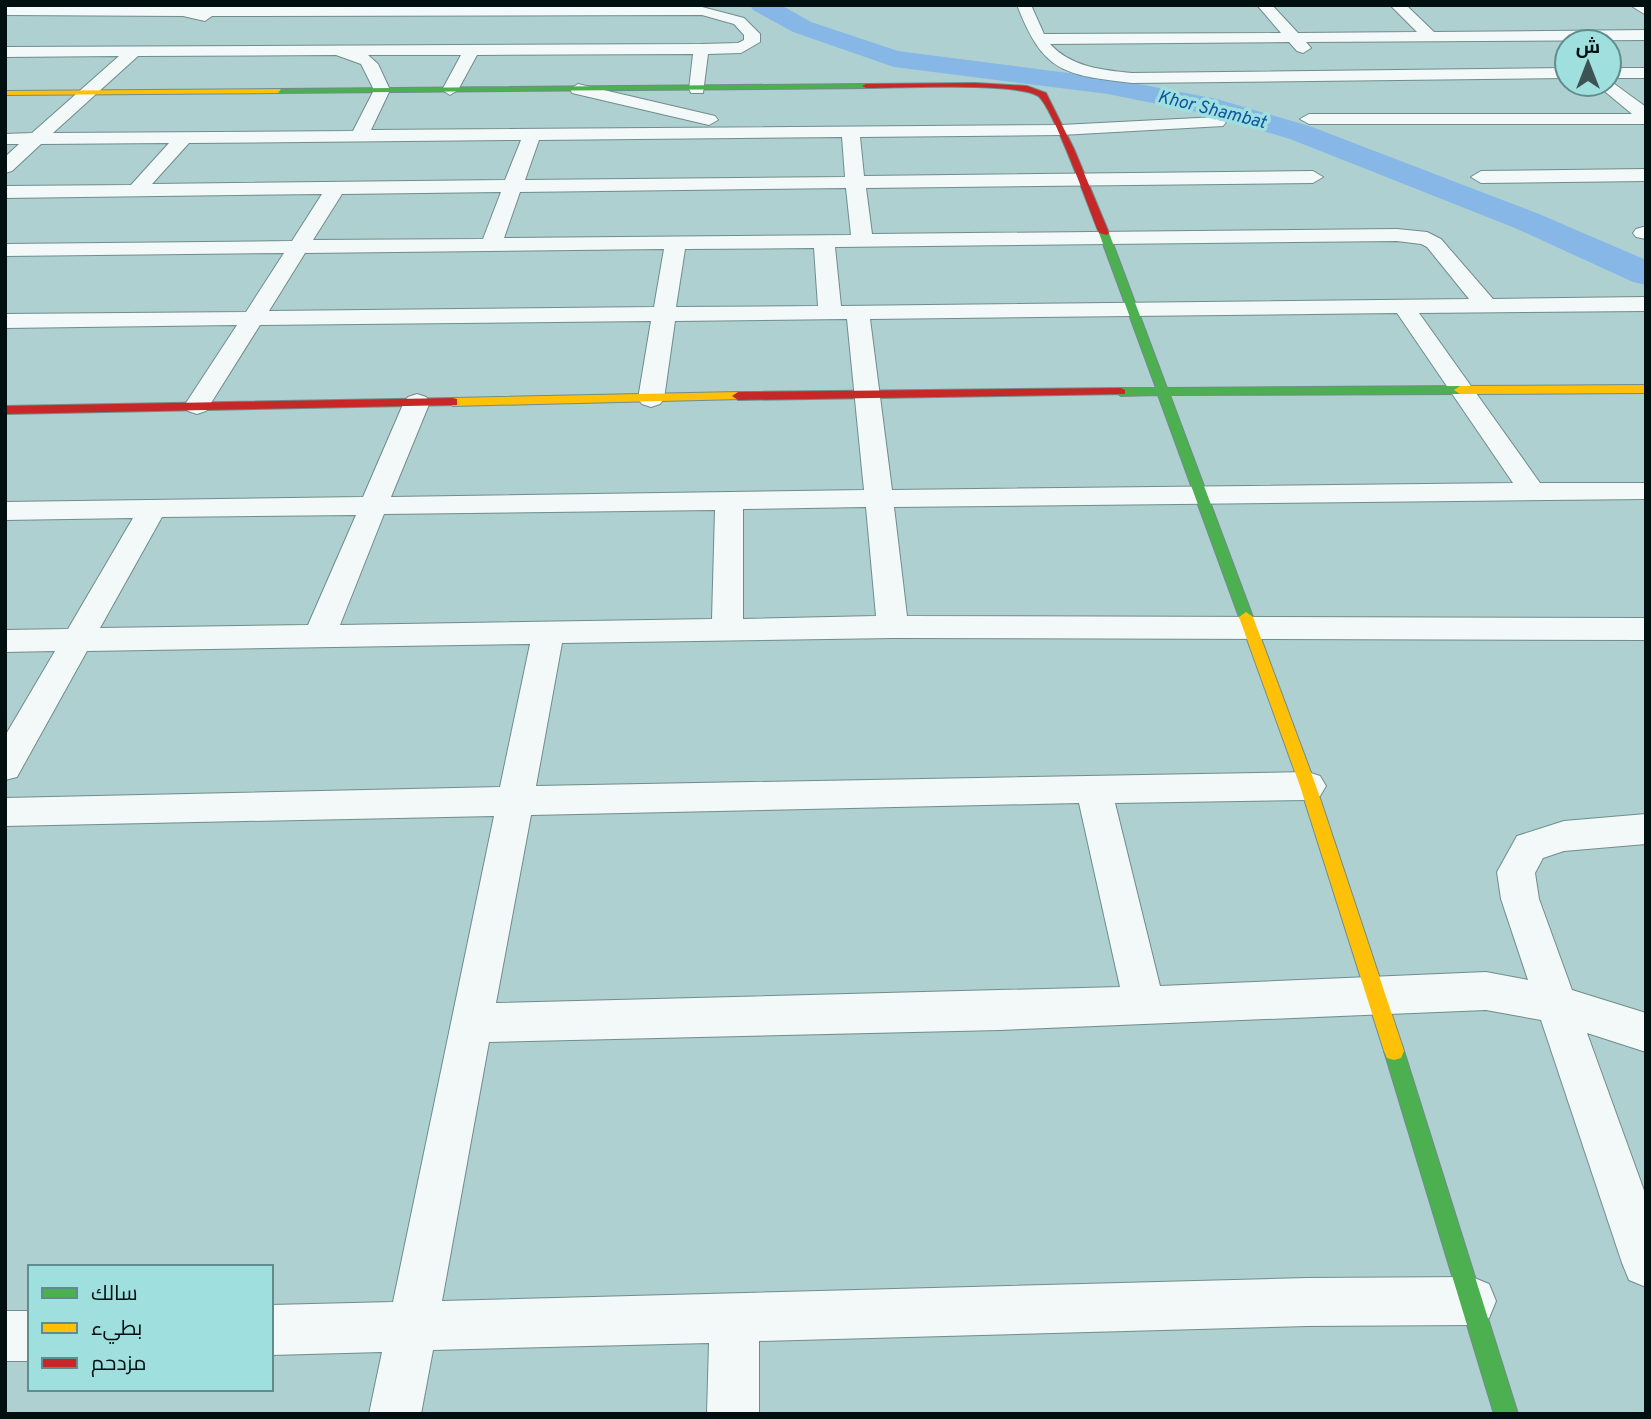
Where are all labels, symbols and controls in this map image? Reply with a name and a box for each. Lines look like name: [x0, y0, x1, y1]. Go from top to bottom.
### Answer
north arrow: [1553, 28, 1623, 98]
text: ش: [1576, 36, 1600, 60]
water label: Khor Shambat: [1155, 86, 1270, 135]
legend: [28, 1265, 273, 1391]
text: سالك: [91, 1281, 138, 1308]
text: بطيء: [91, 1316, 142, 1344]
text: مزدحم: [91, 1351, 146, 1378]

